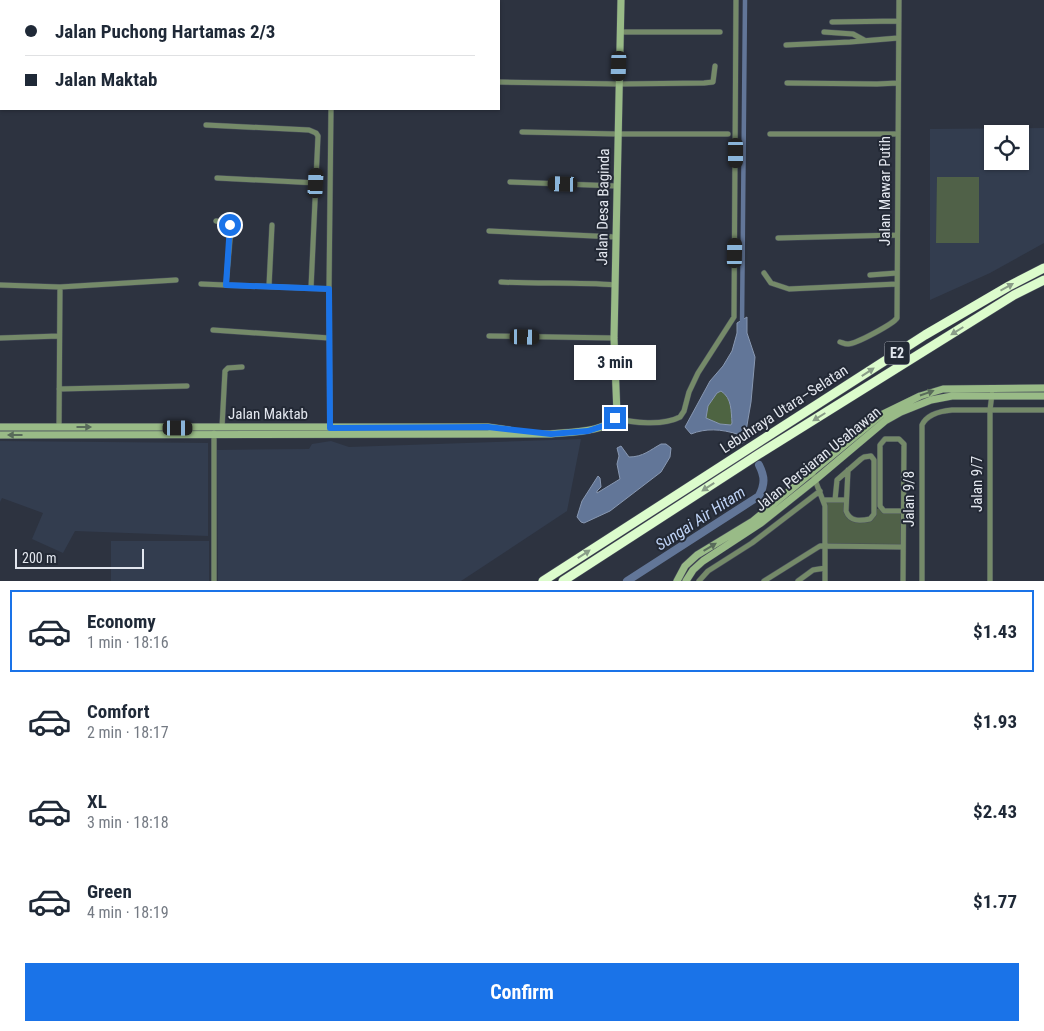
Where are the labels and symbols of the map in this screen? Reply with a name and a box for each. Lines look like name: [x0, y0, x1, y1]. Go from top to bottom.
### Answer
car: [610, 51, 627, 81]
street label: Jalan Mawar Putih: [876, 136, 894, 246]
car: [728, 138, 743, 168]
street label: Jalan Desa Baginda: [593, 148, 613, 266]
car: [307, 168, 324, 198]
car: [547, 176, 578, 192]
route start: [219, 214, 241, 236]
car: [727, 238, 742, 268]
one-way arrow: [999, 283, 1014, 291]
one-way arrow: [950, 326, 963, 335]
car: [509, 329, 540, 345]
road number: E2: [884, 342, 910, 364]
callout: 3 min: [574, 346, 656, 380]
street label: Lebuhraya Utara–Selatan: [717, 361, 851, 457]
one-way arrow: [861, 367, 875, 376]
one-way arrow: [920, 389, 935, 397]
street label: Jalan Persiaran Usahawan: [752, 403, 884, 515]
street label: Jalan Maktab: [228, 405, 308, 423]
route end: [604, 407, 626, 429]
one-way arrow: [812, 412, 825, 422]
car: [163, 421, 193, 436]
one-way arrow: [76, 423, 92, 431]
one-way arrow: [7, 431, 23, 439]
street label: Jalan 9/7: [968, 456, 986, 512]
street label: Jalan 9/8: [900, 471, 918, 527]
water label: Sungai Air Hitam: [652, 482, 749, 554]
one-way arrow: [702, 482, 715, 491]
one-way arrow: [703, 542, 716, 551]
scale bar: [15, 546, 144, 569]
one-way arrow: [577, 550, 590, 559]

